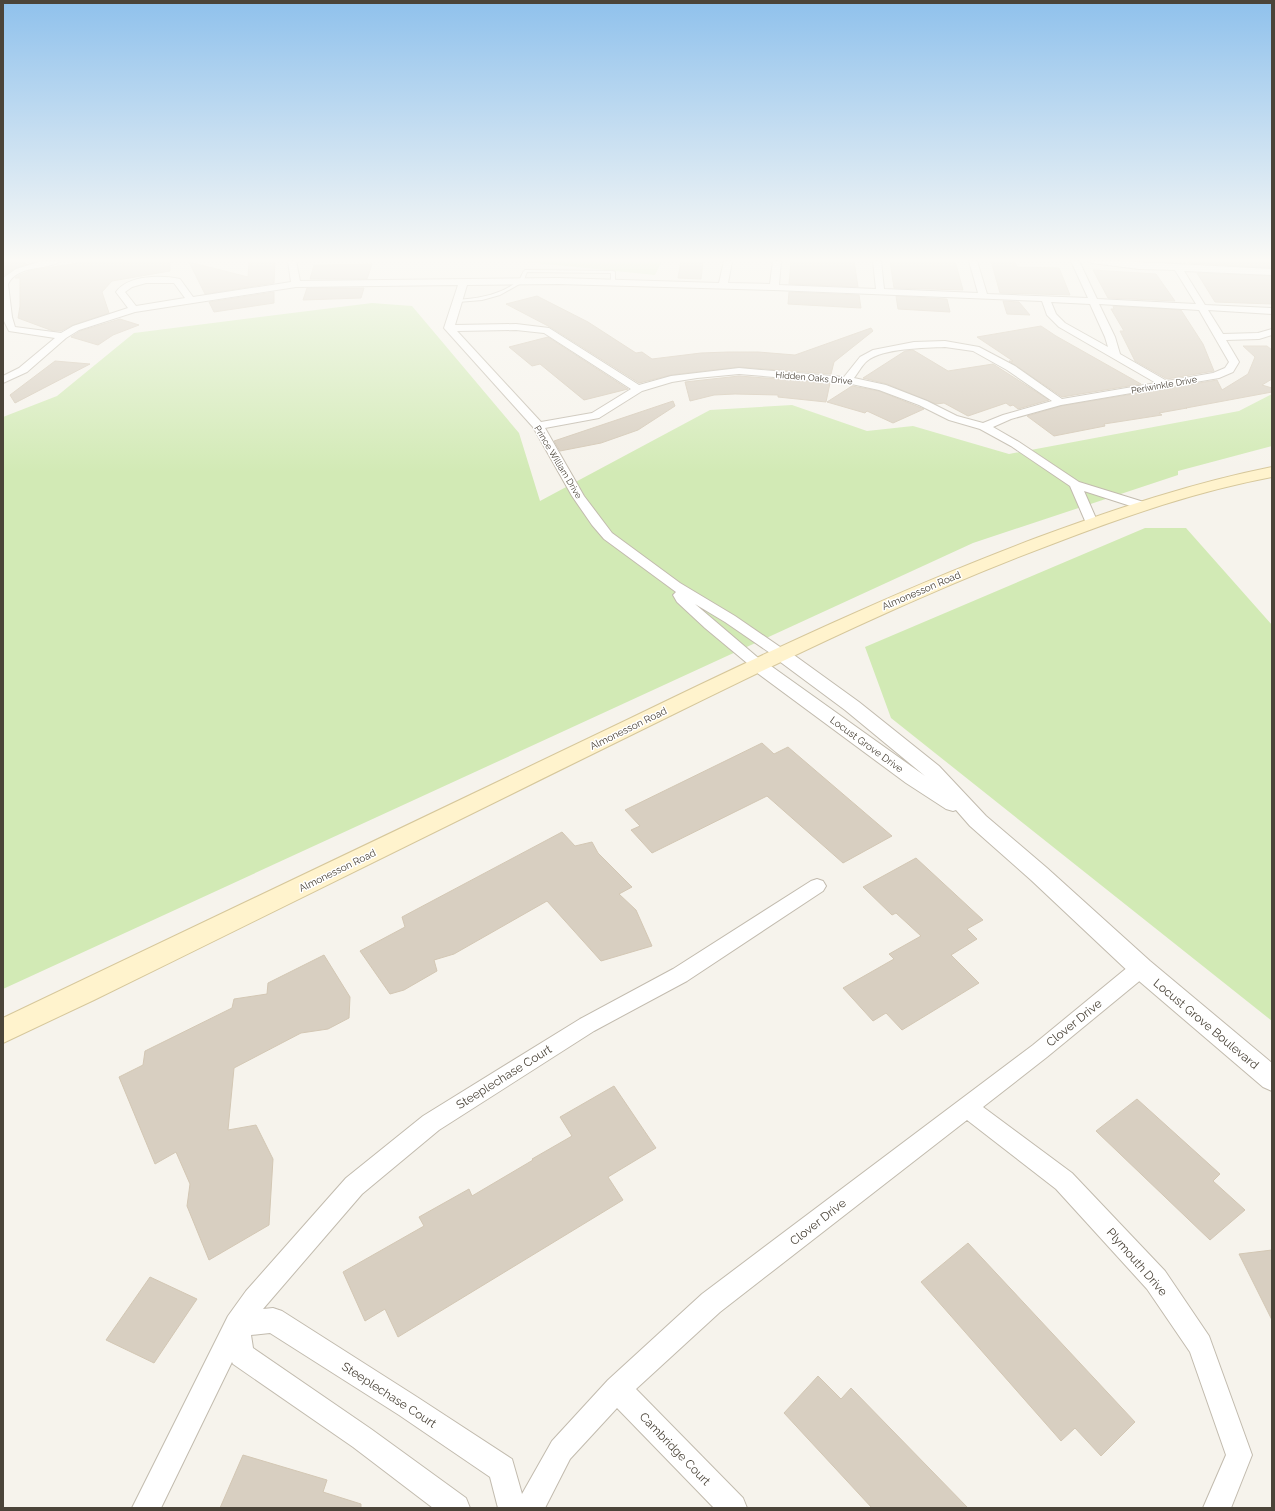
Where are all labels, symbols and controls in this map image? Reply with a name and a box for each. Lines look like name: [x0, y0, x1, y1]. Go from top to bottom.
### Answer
street label: Hidden Oaks Drive: [775, 370, 854, 386]
street label: Periwinkle Drive: [1130, 374, 1198, 396]
street label: Prince William Drive: [532, 424, 584, 501]
street label: Almonesson Road: [880, 569, 962, 612]
street label: Almonesson Road: [588, 705, 669, 752]
street label: Locust Grove Drive: [828, 714, 905, 775]
street label: Almonesson Road: [297, 847, 378, 894]
street label: Locust Grove Boulevard: [1151, 976, 1261, 1072]
street label: Clover Drive: [1043, 996, 1105, 1050]
street label: Steeplechase Court: [454, 1042, 554, 1112]
street label: Clover Drive: [787, 1196, 849, 1248]
street label: Plymouth Drive: [1104, 1225, 1170, 1299]
street label: Steeplechase Court: [339, 1359, 439, 1431]
street label: Cambridge Court: [637, 1410, 713, 1488]

